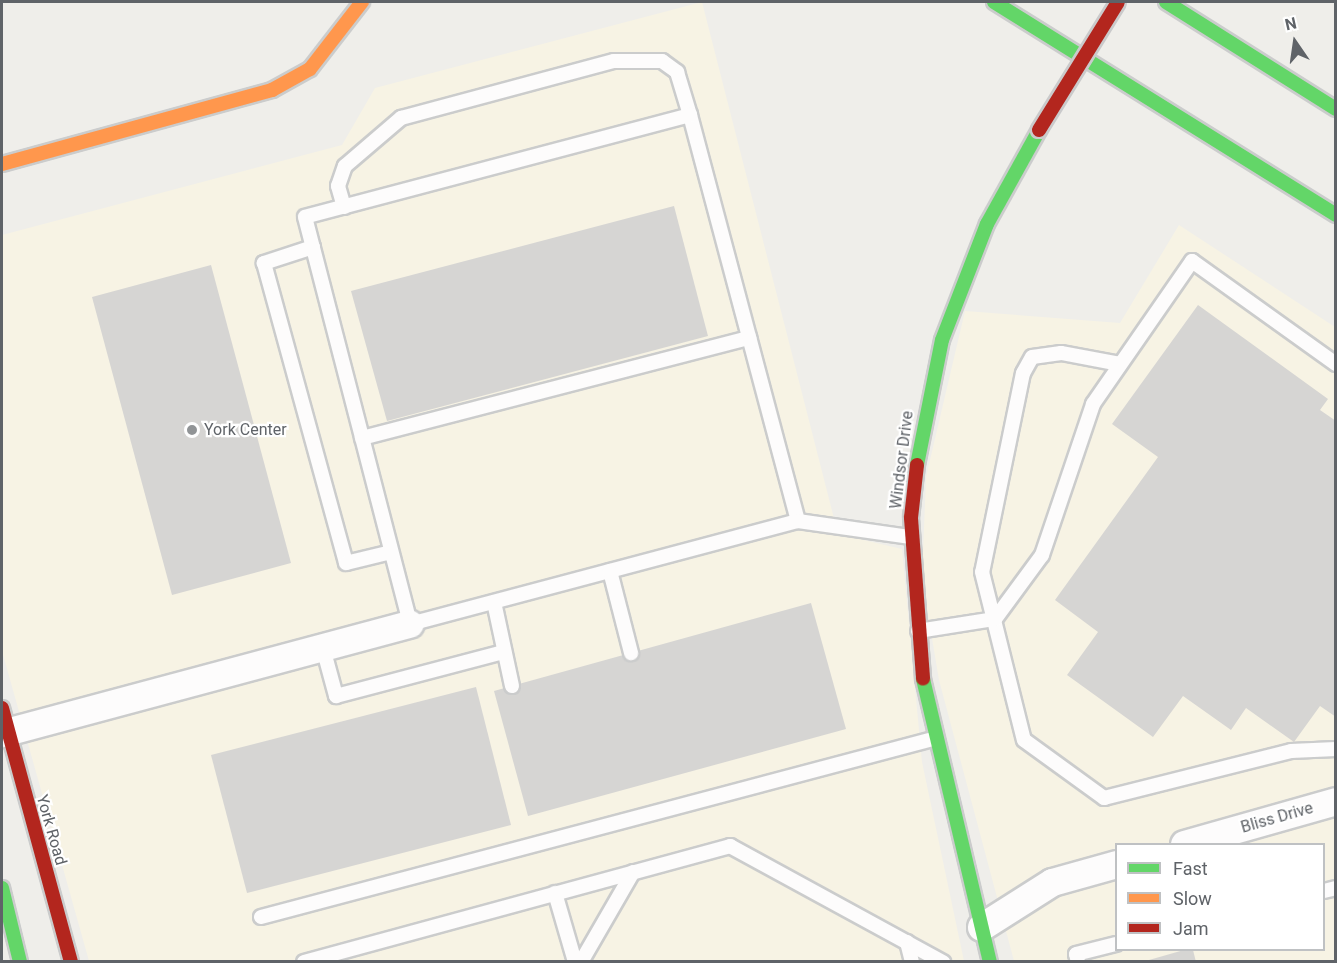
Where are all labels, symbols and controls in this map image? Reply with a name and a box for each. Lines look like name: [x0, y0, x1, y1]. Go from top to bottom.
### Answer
north arrow: [1265, 12, 1325, 72]
text: N: [1283, 13, 1298, 35]
street label: Windsor Drive: [886, 410, 918, 510]
place label: York Center: [204, 420, 287, 440]
marker: York Center: [185, 423, 199, 437]
street label: York Road: [32, 793, 70, 867]
street label: Bliss Drive: [1239, 799, 1315, 837]
legend: [1115, 843, 1325, 951]
text: Fast: [1173, 858, 1208, 879]
text: Slow: [1173, 888, 1212, 909]
text: Jam: [1173, 918, 1209, 939]

